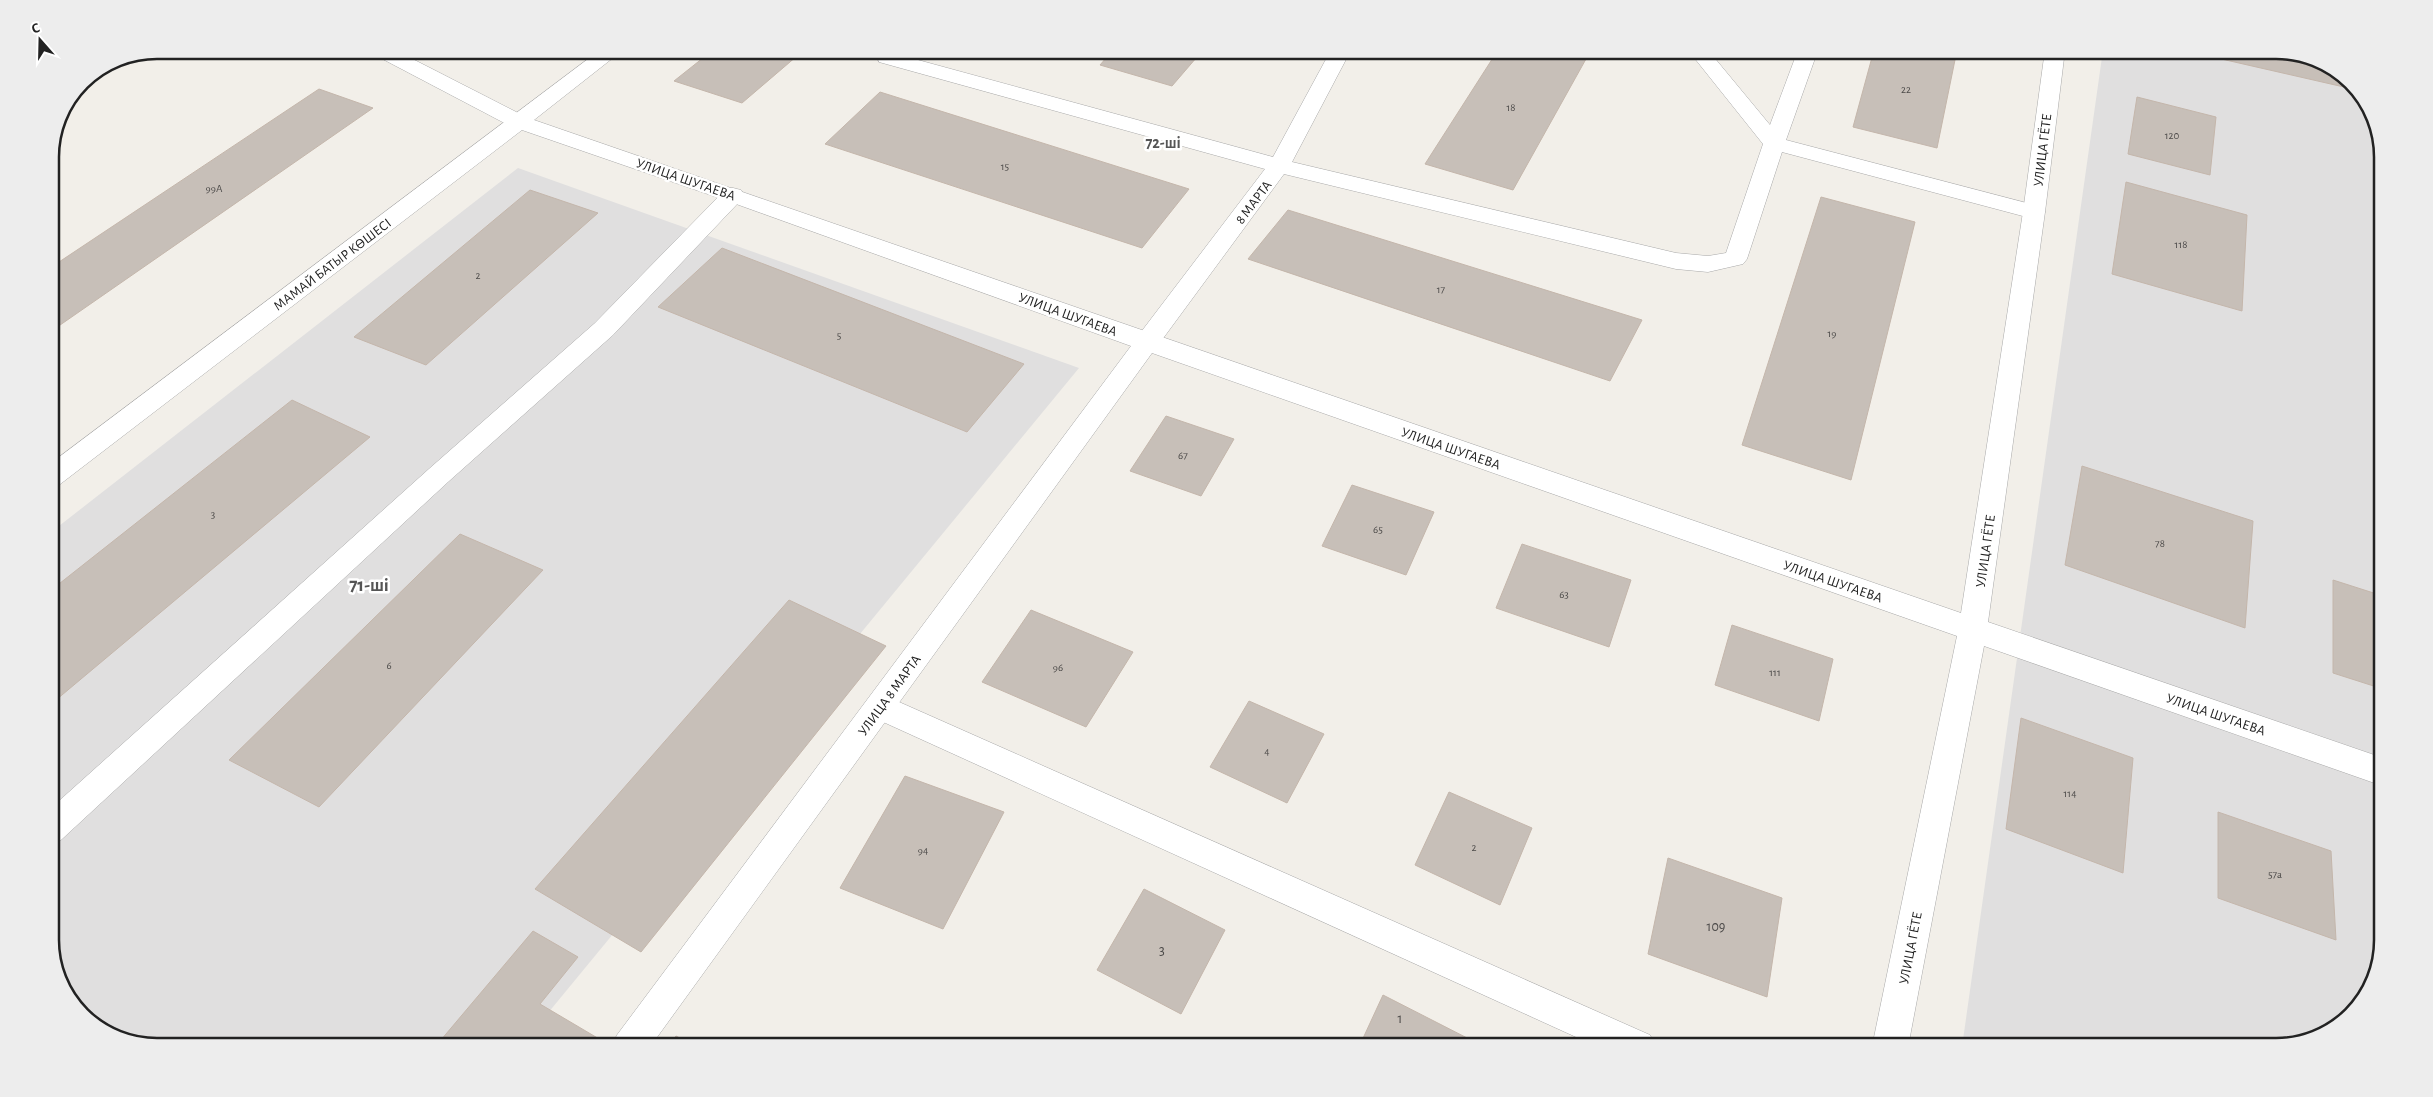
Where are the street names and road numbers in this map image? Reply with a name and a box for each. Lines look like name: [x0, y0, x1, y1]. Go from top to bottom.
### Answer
street label: УЛИЦА ГЁТЕ: [2030, 113, 2054, 187]
street label: УЛИЦА ШУГАЕВА: [634, 156, 737, 203]
street label: 8 МАРТА: [1233, 178, 1274, 227]
street label: МАМАЙ БАТЫР КӨШЕСІ: [270, 215, 394, 314]
street label: УЛИЦА ШУГАЕВА: [1017, 291, 1119, 339]
street label: УЛИЦА ШУГАЕВА: [1399, 425, 1502, 472]
street label: УЛИЦА ГЁТЕ: [1972, 513, 1998, 589]
street label: УЛИЦА ШУГАЕВА: [1781, 558, 1884, 605]
street label: УЛИЦА 8 МАРТА: [856, 653, 924, 739]
street label: УЛИЦА ШУГАЕВА: [2164, 691, 2267, 738]
street label: УЛИЦА ГЁТЕ: [1895, 910, 1925, 986]

